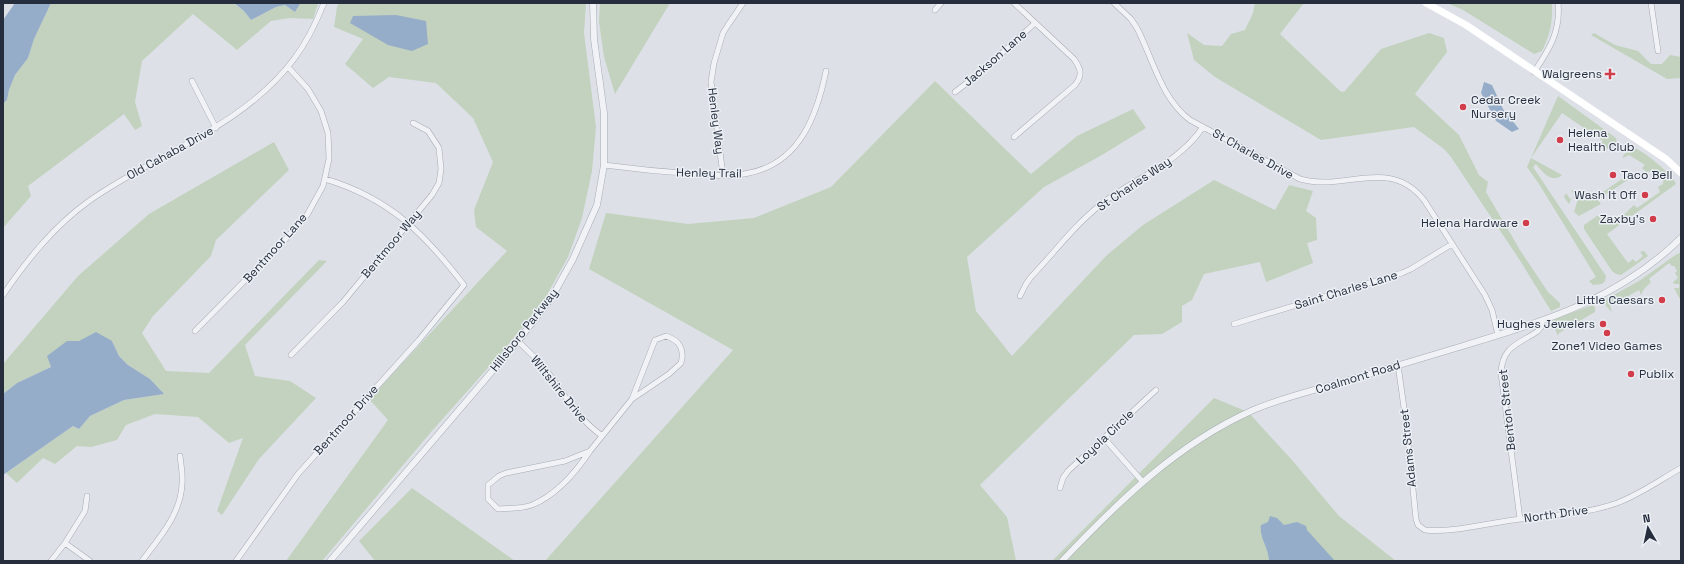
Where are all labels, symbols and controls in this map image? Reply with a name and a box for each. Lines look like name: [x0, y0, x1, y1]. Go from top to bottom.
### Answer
street label: Jackson Lane: [960, 26, 1030, 90]
place label: Walgreens: [1542, 66, 1602, 82]
marker: Walgreens: [1605, 69, 1615, 79]
street label: Henley Way: [704, 87, 728, 155]
place label: Cedar Creek Nursery: [1471, 92, 1541, 122]
marker: Cedar Creek Nursery: [1458, 102, 1468, 112]
street label: Old Cahaba Drive: [124, 122, 216, 184]
street label: St Charles Drive: [1209, 125, 1297, 183]
place label: Helena Health Club: [1568, 125, 1635, 155]
marker: Helena Health Club: [1555, 135, 1565, 145]
street label: St Charles Way: [1094, 153, 1174, 215]
street label: Henley Trail: [676, 164, 742, 182]
place label: Taco Bell: [1621, 167, 1672, 183]
marker: Taco Bell: [1608, 170, 1618, 180]
place label: Wash It Off: [1574, 187, 1637, 203]
marker: Wash It Off: [1640, 190, 1650, 200]
street label: Bentmoor Way: [358, 206, 424, 282]
street label: Bentmoor Lane: [239, 210, 311, 286]
place label: Zaxby's: [1600, 211, 1645, 227]
marker: Zaxby's: [1648, 214, 1658, 224]
place label: Helena Hardware: [1421, 215, 1518, 231]
marker: Helena Hardware: [1521, 218, 1531, 228]
street label: Saint Charles Lane: [1293, 267, 1399, 313]
street label: Hillsboro Parkway: [486, 285, 562, 375]
place label: Little Caesars: [1577, 292, 1654, 308]
marker: Little Caesars: [1657, 295, 1667, 305]
place label: Hughes Jewelers: [1497, 316, 1595, 332]
marker: Hughes Jewelers: [1598, 319, 1608, 329]
marker: Zone1 Video Games: [1602, 328, 1612, 338]
place label: Zone1 Video Games: [1552, 338, 1662, 354]
street label: Wiltshire Drive: [527, 352, 591, 426]
street label: Coalmont Road: [1314, 356, 1402, 398]
place label: Publix: [1639, 366, 1674, 382]
street label: Benton Street: [1495, 368, 1519, 452]
marker: Publix: [1626, 369, 1636, 379]
street label: Bentmoor Drive: [310, 381, 382, 459]
street label: Loyola Circle: [1073, 406, 1137, 468]
street label: Adams Street: [1396, 408, 1420, 488]
street label: North Drive: [1523, 502, 1589, 526]
north arrow: [1628, 508, 1668, 548]
text: N: [1642, 511, 1651, 526]

